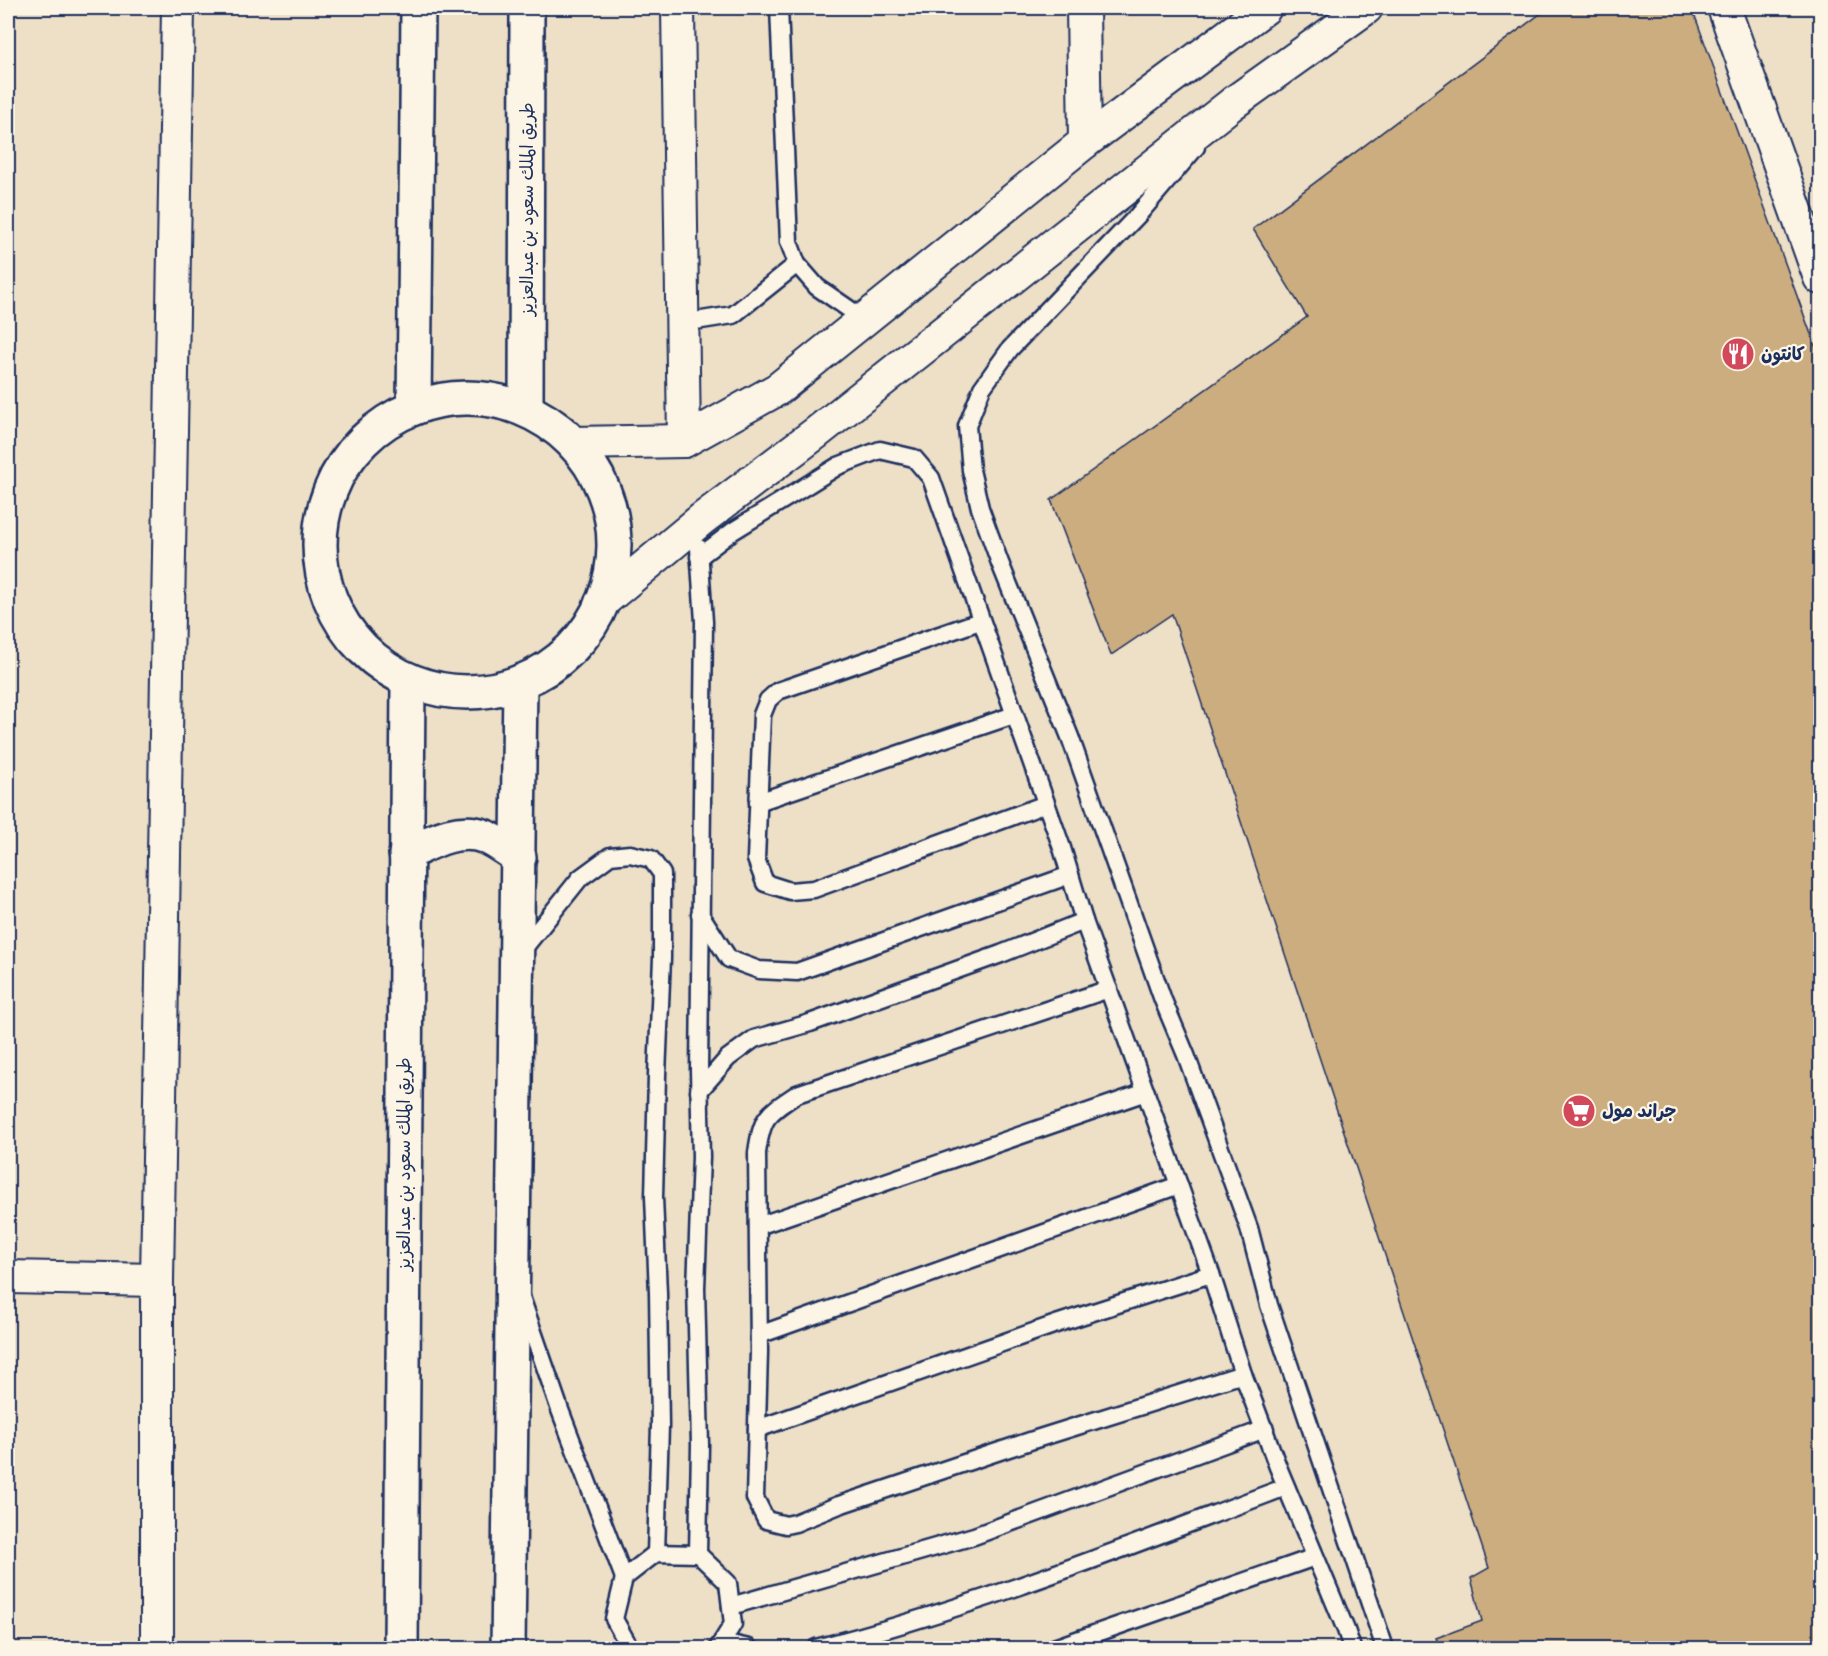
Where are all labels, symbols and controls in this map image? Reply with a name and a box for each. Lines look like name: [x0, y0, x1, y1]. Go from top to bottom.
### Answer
street label: طريق الملك سعود بن عبدالعزيز: [519, 102, 540, 318]
restaurant icon: كانتون: [1720, 336, 1756, 372]
place label: كانتون: [1761, 346, 1805, 367]
street label: طريق الملك سعود بن عبدالعزيز: [396, 1057, 417, 1273]
supermarket icon: جراند مول: [1561, 1093, 1597, 1129]
place label: جراند مول: [1602, 1103, 1677, 1124]

